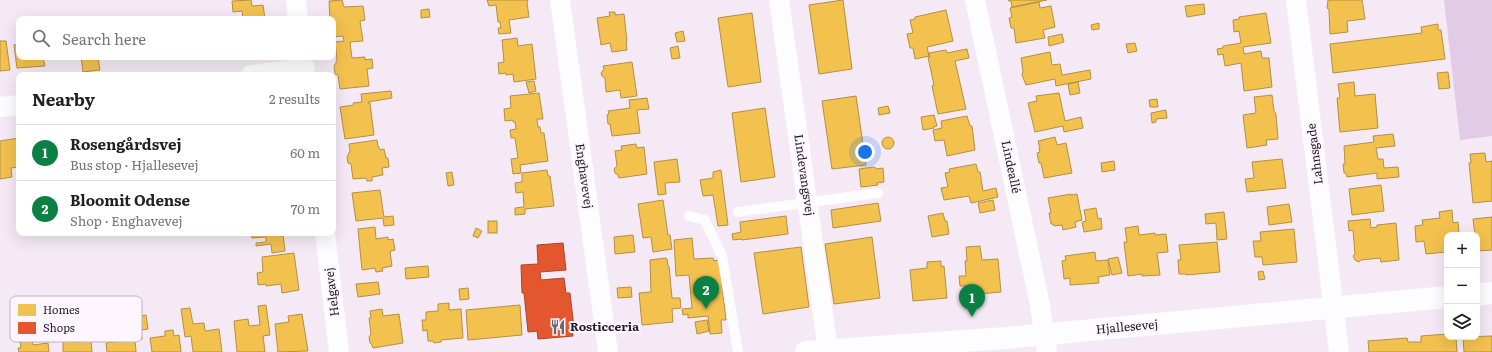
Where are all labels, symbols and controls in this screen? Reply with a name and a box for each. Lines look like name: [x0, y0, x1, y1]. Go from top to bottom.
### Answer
search box: [16, 16, 336, 60]
icon: search: [30, 27, 52, 49]
text: Search here: [62, 27, 146, 50]
text: Nearby: [32, 86, 95, 111]
text: 2 results: [269, 89, 320, 108]
street label: Lahnsgade: [1301, 122, 1327, 186]
text: Rosengårdsvej: [70, 132, 182, 155]
street label: Lindevangsvej: [790, 133, 820, 217]
street label: Lindeallé: [998, 139, 1026, 195]
street label: Enghavevej: [572, 142, 598, 210]
your location: [855, 142, 875, 162]
text: 1: [42, 143, 48, 162]
text: 60 m: [290, 143, 320, 162]
text: Bus stop · Hjallesevej: [70, 155, 199, 174]
text: Bloomit Odense: [70, 188, 190, 211]
text: 2: [42, 199, 48, 218]
text: 70 m: [291, 199, 320, 218]
text: Shop · Enghavevej: [70, 211, 183, 230]
map controls: [1444, 232, 1480, 340]
button: +: [1444, 232, 1480, 268]
street label: Helgavej: [319, 267, 343, 318]
button: −: [1444, 268, 1480, 304]
pin: 2: [693, 276, 719, 309]
pin: 1: [959, 284, 985, 317]
legend: [10, 296, 142, 342]
text: Homes: [43, 301, 80, 317]
button: layers: [1444, 304, 1480, 340]
street label: Hjallesevej: [1095, 314, 1159, 338]
place label: Rosticceria: [570, 317, 639, 335]
restaurant icon: Rosticceria: [549, 318, 567, 336]
text: Shops: [43, 319, 75, 335]

